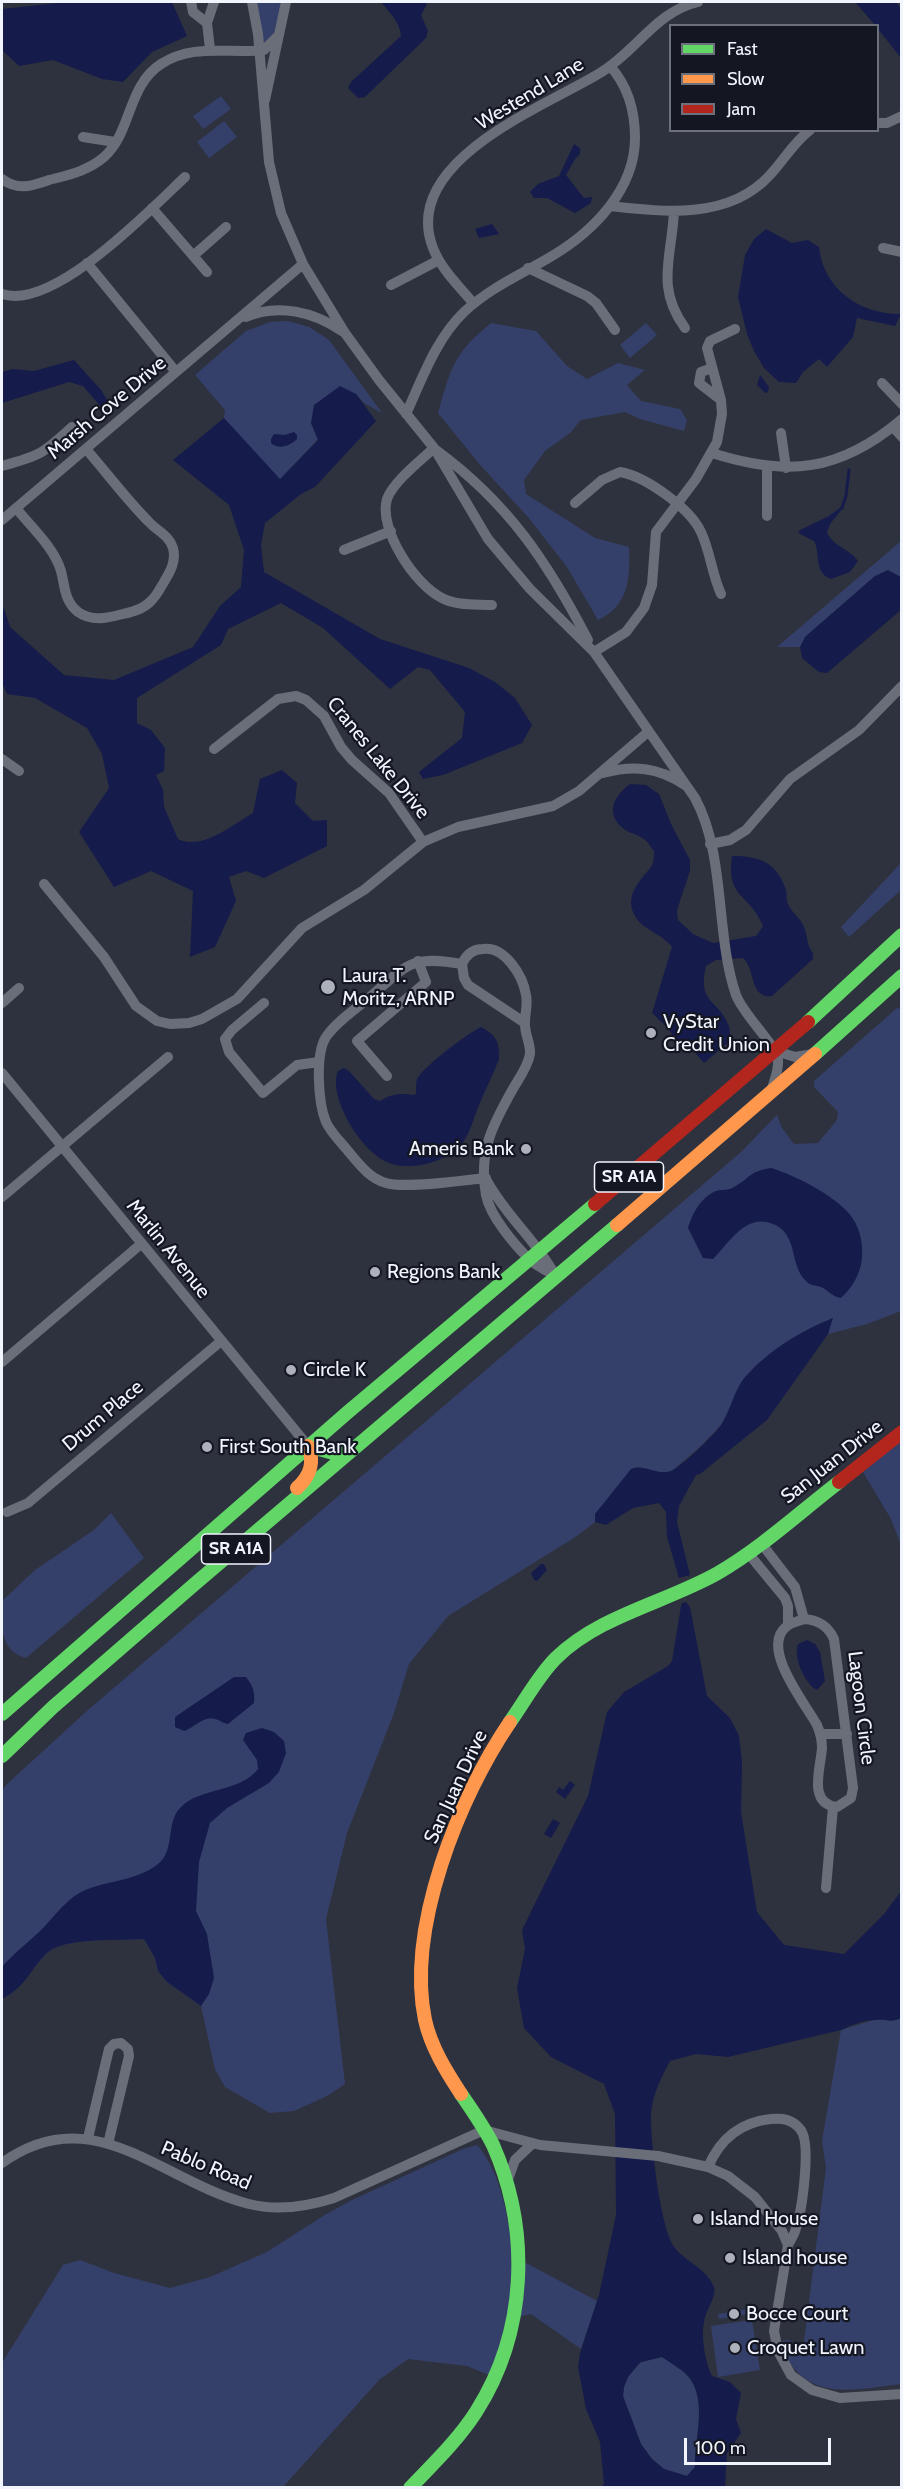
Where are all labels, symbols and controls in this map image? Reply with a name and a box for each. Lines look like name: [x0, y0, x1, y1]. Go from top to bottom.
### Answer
legend: [669, 24, 879, 132]
text: Fast: [727, 38, 758, 60]
street label: Westend Lane: [472, 52, 588, 136]
text: Slow: [727, 68, 764, 90]
text: Jam: [727, 98, 756, 120]
street label: Marsh Cove Drive: [43, 351, 171, 465]
street label: Cranes Lake Drive: [322, 692, 434, 824]
place label: Laura T. Moritz, ARNP: [342, 964, 454, 1011]
marker: Laura T. Moritz, ARNP: [319, 978, 337, 996]
place label: VyStar Credit Union: [663, 1010, 770, 1057]
marker: VyStar Credit Union: [644, 1026, 658, 1040]
place label: Ameris Bank: [409, 1137, 514, 1161]
marker: Ameris Bank: [519, 1142, 533, 1156]
road number: SR A1A: [594, 1162, 664, 1192]
street label: Marlin Avenue: [121, 1195, 215, 1303]
place label: Regions Bank: [387, 1260, 500, 1284]
marker: Regions Bank: [368, 1265, 382, 1279]
place label: Circle K: [303, 1358, 366, 1382]
marker: Circle K: [284, 1363, 298, 1377]
street label: Drum Place: [58, 1375, 148, 1457]
street label: San Juan Drive: [776, 1415, 888, 1509]
place label: First South Bank: [219, 1435, 356, 1459]
marker: First South Bank: [200, 1440, 214, 1454]
road number: SR A1A: [202, 1534, 270, 1564]
street label: Lagoon Circle: [842, 1650, 880, 1766]
street label: San Juan Drive: [419, 1726, 493, 1848]
street label: Pablo Road: [157, 2136, 255, 2196]
place label: Island House: [710, 2207, 818, 2231]
marker: Island House: [691, 2212, 705, 2226]
place label: Island house: [742, 2246, 847, 2270]
marker: Island house: [723, 2251, 737, 2265]
place label: Bocce Court: [746, 2302, 848, 2326]
marker: Bocce Court: [727, 2307, 741, 2321]
place label: Croquet Lawn: [747, 2336, 864, 2360]
marker: Croquet Lawn: [728, 2341, 742, 2355]
scale bar: [687, 2426, 834, 2464]
text: 100 m: [695, 2437, 746, 2459]

